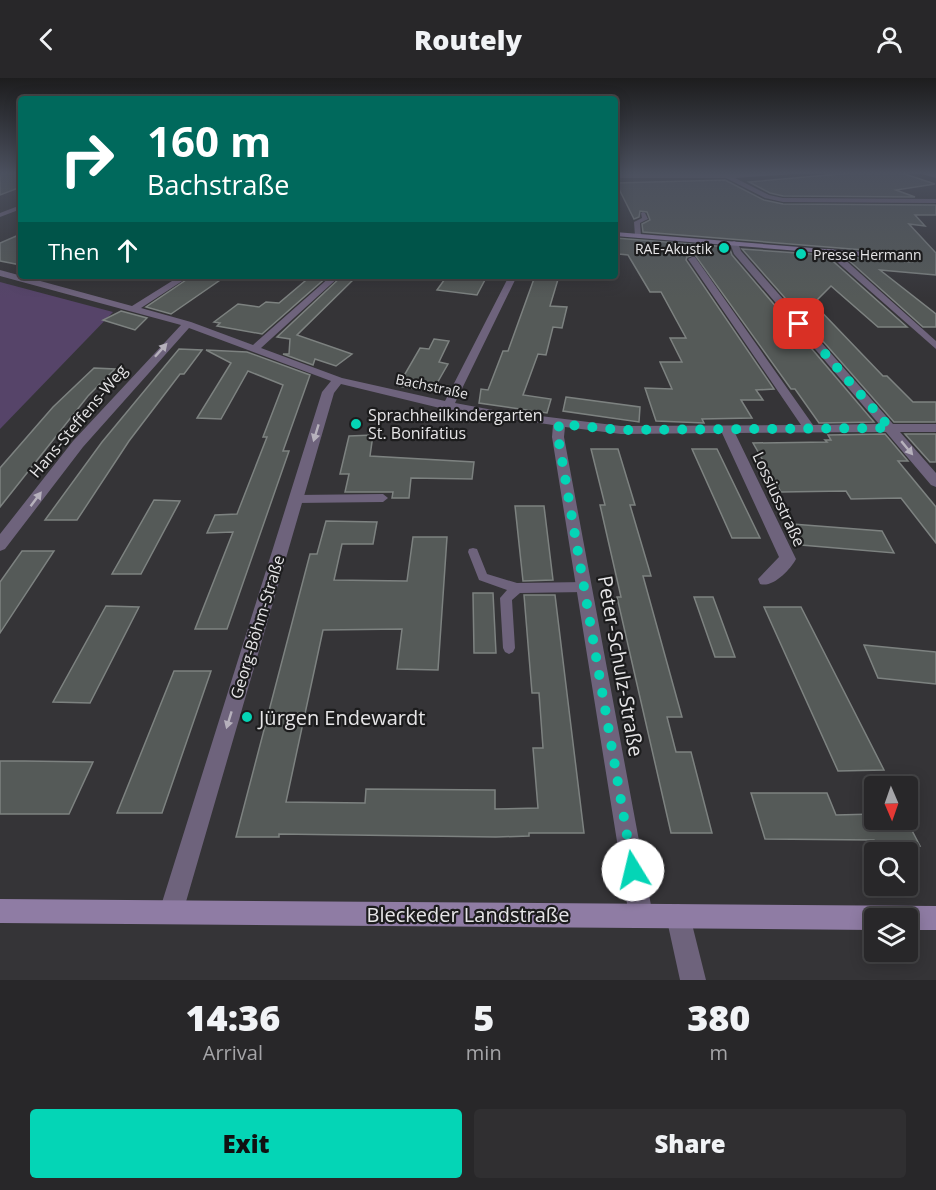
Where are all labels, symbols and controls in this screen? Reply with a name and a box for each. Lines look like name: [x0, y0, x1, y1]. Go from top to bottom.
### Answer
text: Routely: [414, 21, 522, 58]
icon: back: [30, 23, 63, 56]
icon: person: [873, 23, 906, 56]
text: 160 m: [147, 112, 271, 169]
icon: right: [48, 120, 126, 198]
text: Bachstraße: [147, 166, 289, 203]
icon: ahead: [111, 234, 144, 267]
text: Then: [48, 236, 99, 266]
place label: RAE-Akustik: [635, 239, 713, 258]
marker: RAE-Akustik: [717, 241, 731, 255]
place label: Presse Hermann: [813, 245, 922, 264]
marker: Presse Hermann: [794, 247, 808, 261]
pin: [773, 298, 824, 349]
icon: arrive: [782, 307, 815, 340]
one-way arrow: [154, 343, 167, 358]
street label: Hans-Steffens-Weg: [24, 359, 132, 482]
street label: Bachstraße: [394, 369, 470, 403]
place label: Sprachheilkindergarten St. Bonifatius: [368, 404, 543, 444]
marker: Sprachheilkindergarten St. Bonifatius: [349, 417, 363, 431]
one-way arrow: [311, 424, 320, 442]
one-way arrow: [900, 440, 913, 455]
street label: Lossiusstraße: [747, 448, 811, 550]
one-way arrow: [29, 491, 42, 507]
street label: Georg-Böhm-Straße: [225, 552, 289, 702]
street label: Peter-Schulz-Straße: [592, 573, 650, 759]
place label: Jürgen Endewardt: [257, 704, 425, 731]
marker: Jürgen Endewardt: [240, 710, 254, 724]
one-way arrow: [224, 711, 233, 729]
north arrow: [864, 776, 918, 830]
map controls: [864, 776, 918, 962]
position arrow: [601, 838, 665, 902]
button: search: [864, 842, 918, 896]
street label: Bleckeder Landstraße: [366, 901, 570, 928]
button: layers: [864, 908, 918, 962]
text: 14:36: [186, 993, 280, 1042]
text: 5: [473, 993, 494, 1042]
text: 380: [687, 993, 750, 1042]
text: Arrival: [203, 1039, 263, 1066]
text: min: [466, 1039, 502, 1066]
text: m: [710, 1039, 728, 1066]
button: Exit: [30, 1109, 462, 1178]
button: Share: [474, 1109, 906, 1178]

